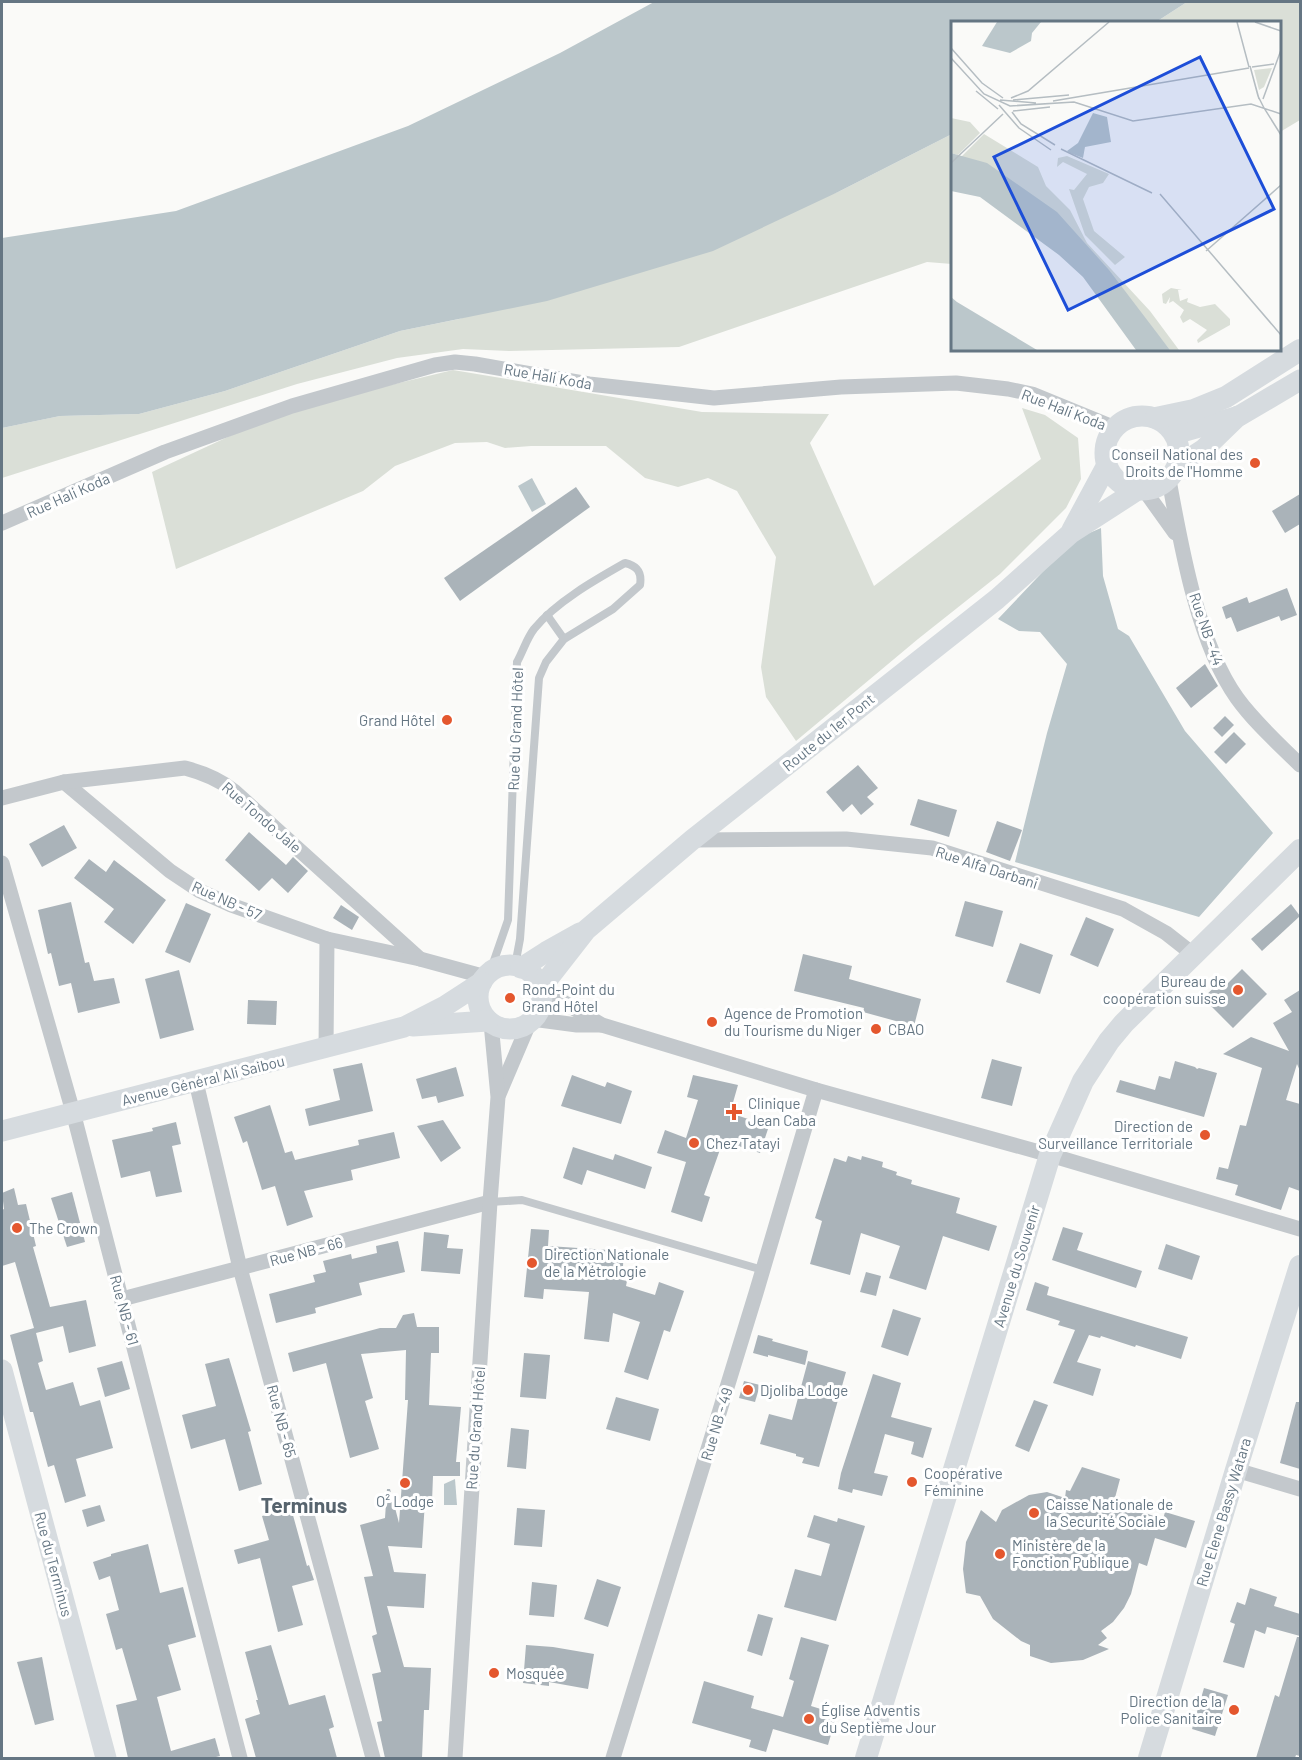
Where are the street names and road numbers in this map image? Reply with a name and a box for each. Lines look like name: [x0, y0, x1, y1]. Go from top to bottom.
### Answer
street label: Rue Hali Koda: [503, 359, 593, 393]
street label: Rue Hali Koda: [1019, 385, 1109, 433]
street label: Rue Hali Koda: [24, 469, 112, 521]
street label: Rue NB - 44: [1186, 590, 1228, 668]
street label: Rue du Grand Hôtel: [504, 667, 526, 791]
street label: Route du 1er Pont: [778, 689, 878, 775]
street label: Rue Tondo Jale: [219, 778, 305, 856]
street label: Rue Alfa Darbani: [934, 842, 1040, 892]
street label: Rue NB - 57: [189, 877, 265, 923]
street label: Avenue Général Ali Saibou: [120, 1051, 286, 1109]
street label: Avenue du Souvenir: [989, 1202, 1043, 1329]
street label: Rue NB - 66: [267, 1233, 345, 1269]
street label: Rue NB - 61: [107, 1273, 143, 1347]
street label: Rue du Grand Hôtel: [462, 1366, 488, 1490]
street label: Rue NB - 65: [264, 1382, 300, 1460]
street label: Rue NB - 49: [696, 1385, 736, 1463]
street label: Rue Elene Bassy Watara: [1192, 1435, 1254, 1589]
street label: Rue du Terminus: [31, 1510, 77, 1618]

